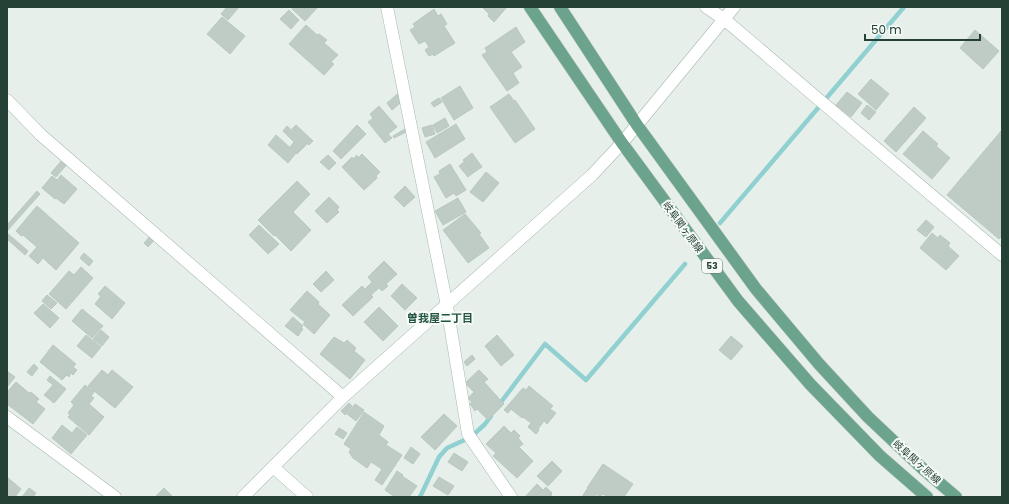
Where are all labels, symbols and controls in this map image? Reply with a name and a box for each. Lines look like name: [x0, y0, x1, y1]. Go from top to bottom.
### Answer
scale bar: [865, 16, 980, 42]
text: 50 m: [871, 21, 902, 38]
street label: 岐阜関ヶ原線: [659, 198, 707, 256]
road number: 53: [702, 259, 722, 273]
district label: 曽我屋二丁目: [407, 310, 473, 326]
street label: 岐阜関ヶ原線: [890, 436, 944, 488]

